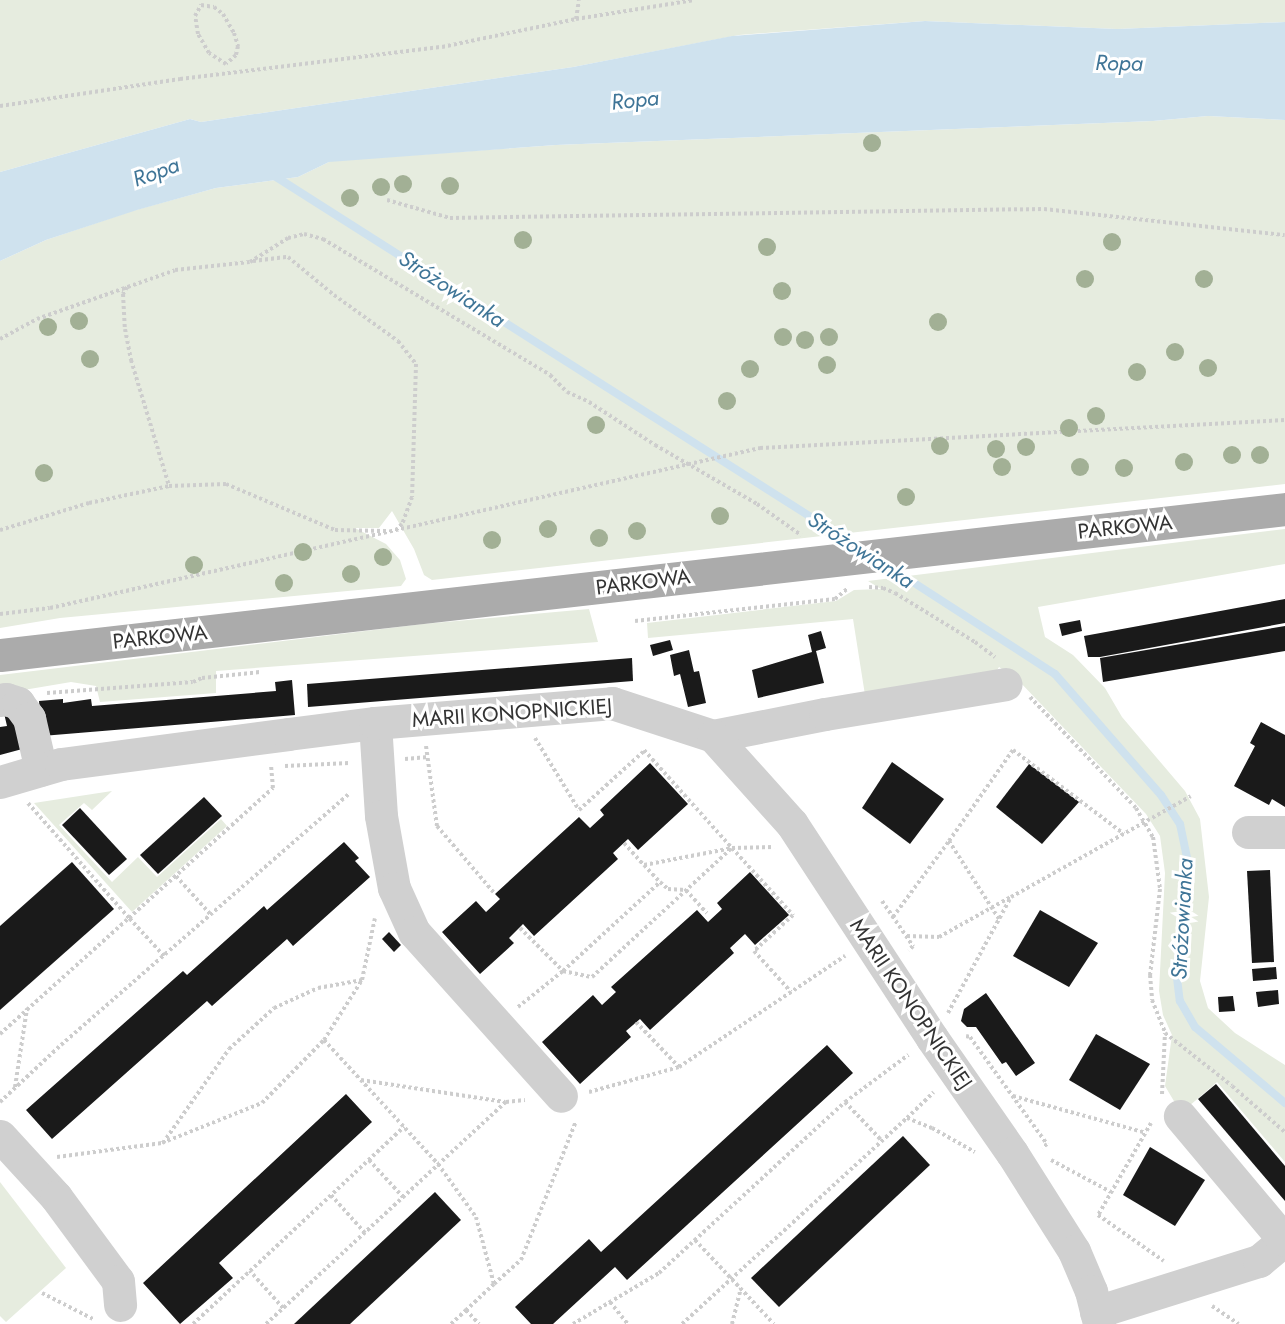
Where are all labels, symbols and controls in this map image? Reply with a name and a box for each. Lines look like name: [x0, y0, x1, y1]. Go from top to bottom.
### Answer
water label: Ropa: [1095, 49, 1143, 77]
water label: Ropa: [610, 84, 660, 116]
water label: Ropa: [129, 151, 183, 193]
water label: Stróżowianka: [394, 245, 510, 333]
water label: Stróżowianka: [803, 506, 919, 594]
street label: PARKOWA: [1076, 510, 1174, 544]
street label: PARKOWA: [594, 564, 692, 600]
street label: PARKOWA: [111, 620, 209, 654]
street label: MARII KONOPNICKIEJ: [411, 693, 613, 733]
water label: Stróżowianka: [1166, 858, 1198, 980]
street label: MARII KONOPNICKIEJ: [845, 914, 977, 1094]

